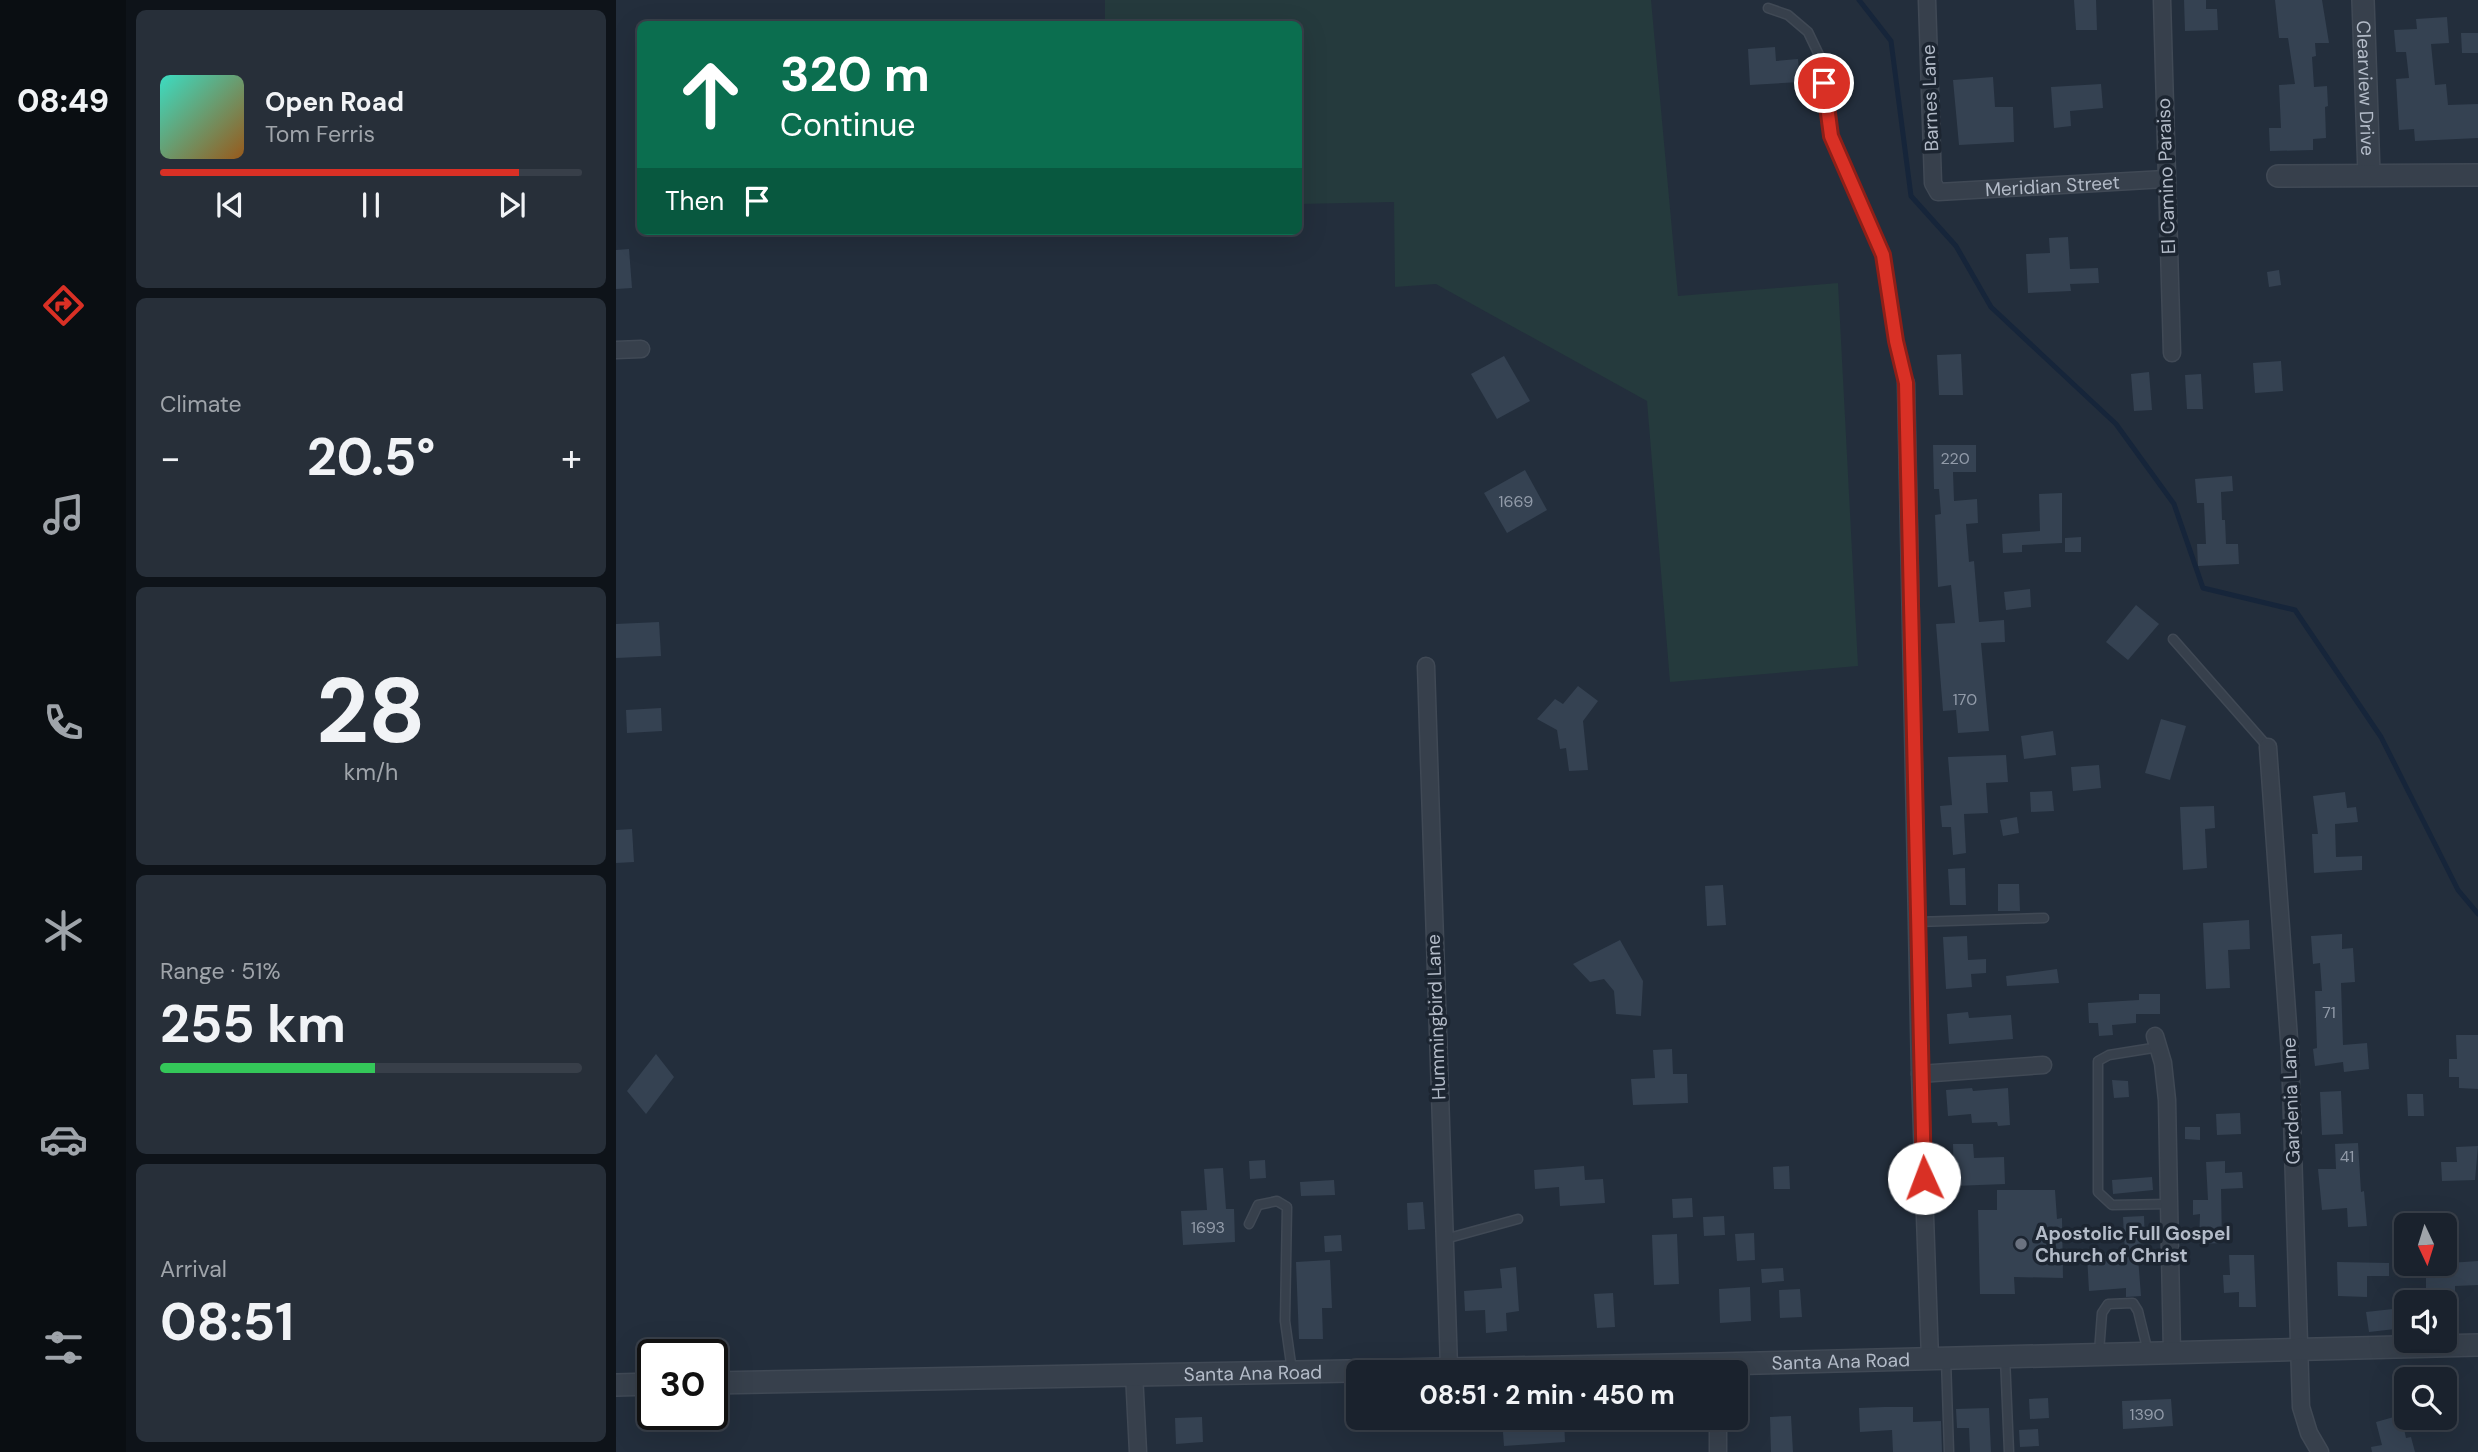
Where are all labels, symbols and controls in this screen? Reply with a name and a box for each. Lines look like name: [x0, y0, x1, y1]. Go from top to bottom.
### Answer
street label: Clearview Drive: [2351, 20, 2381, 156]
text: 320 m: [780, 42, 930, 106]
street label: Barnes Lane: [1916, 44, 1944, 152]
icon: ahead: [665, 49, 756, 140]
pin: [1794, 53, 1854, 113]
icon: arrive: [1805, 64, 1843, 102]
text: 08:49: [17, 80, 109, 122]
text: Open Road: [265, 85, 404, 119]
street label: El Camino Paraiso: [2151, 97, 2181, 255]
text: Continue: [780, 104, 915, 146]
text: Tom Ferris: [265, 119, 375, 149]
street label: Meridian Street: [1984, 169, 2121, 202]
icon: arrive: [738, 182, 776, 220]
text: Then: [665, 184, 724, 218]
icon: previous: [211, 186, 249, 224]
icon: pause: [352, 186, 390, 224]
icon: next: [493, 186, 531, 224]
icon: directions: [39, 281, 88, 330]
text: Climate: [160, 389, 242, 419]
text: 20.5°: [307, 423, 435, 491]
text: −: [160, 433, 181, 483]
text: +: [561, 433, 582, 483]
house number: 220: [1940, 448, 1970, 469]
icon: music: [39, 490, 88, 539]
house number: 1669: [1499, 491, 1533, 512]
text: 28: [316, 652, 426, 770]
house number: 170: [1953, 689, 1977, 710]
icon: phone: [39, 698, 88, 747]
text: km/h: [344, 757, 398, 787]
icon: climate: [39, 906, 88, 955]
street label: Hummingbird Lane: [1421, 934, 1451, 1100]
text: Range · 51%: [160, 956, 281, 986]
text: 255 km: [160, 990, 346, 1058]
house number: 71: [2322, 1002, 2336, 1023]
street label: Gardenia Lane: [2276, 1037, 2306, 1165]
icon: car: [39, 1115, 88, 1164]
position arrow: [1887, 1141, 1961, 1215]
house number: 41: [2340, 1146, 2354, 1167]
north arrow: [2394, 1213, 2457, 1276]
map controls: [2394, 1213, 2457, 1430]
house number: 1693: [1191, 1217, 1225, 1238]
place label: Apostolic Full Gospel Church of Christ: [2035, 1221, 2231, 1268]
marker: Apostolic Full Gospel Church of Christ: [2013, 1236, 2029, 1252]
text: Arrival: [160, 1254, 227, 1284]
text: 08:51: [160, 1288, 294, 1356]
button: sound: [2394, 1290, 2457, 1353]
icon: filters: [39, 1323, 88, 1372]
speed limit sign: 30: [637, 1339, 728, 1430]
street label: Santa Ana Road: [1771, 1347, 1910, 1375]
street label: Santa Ana Road: [1184, 1359, 1322, 1387]
button: search: [2394, 1367, 2457, 1430]
text: 08:51 · 2 min · 450 m: [1419, 1378, 1675, 1412]
house number: 1390: [2130, 1404, 2165, 1425]

